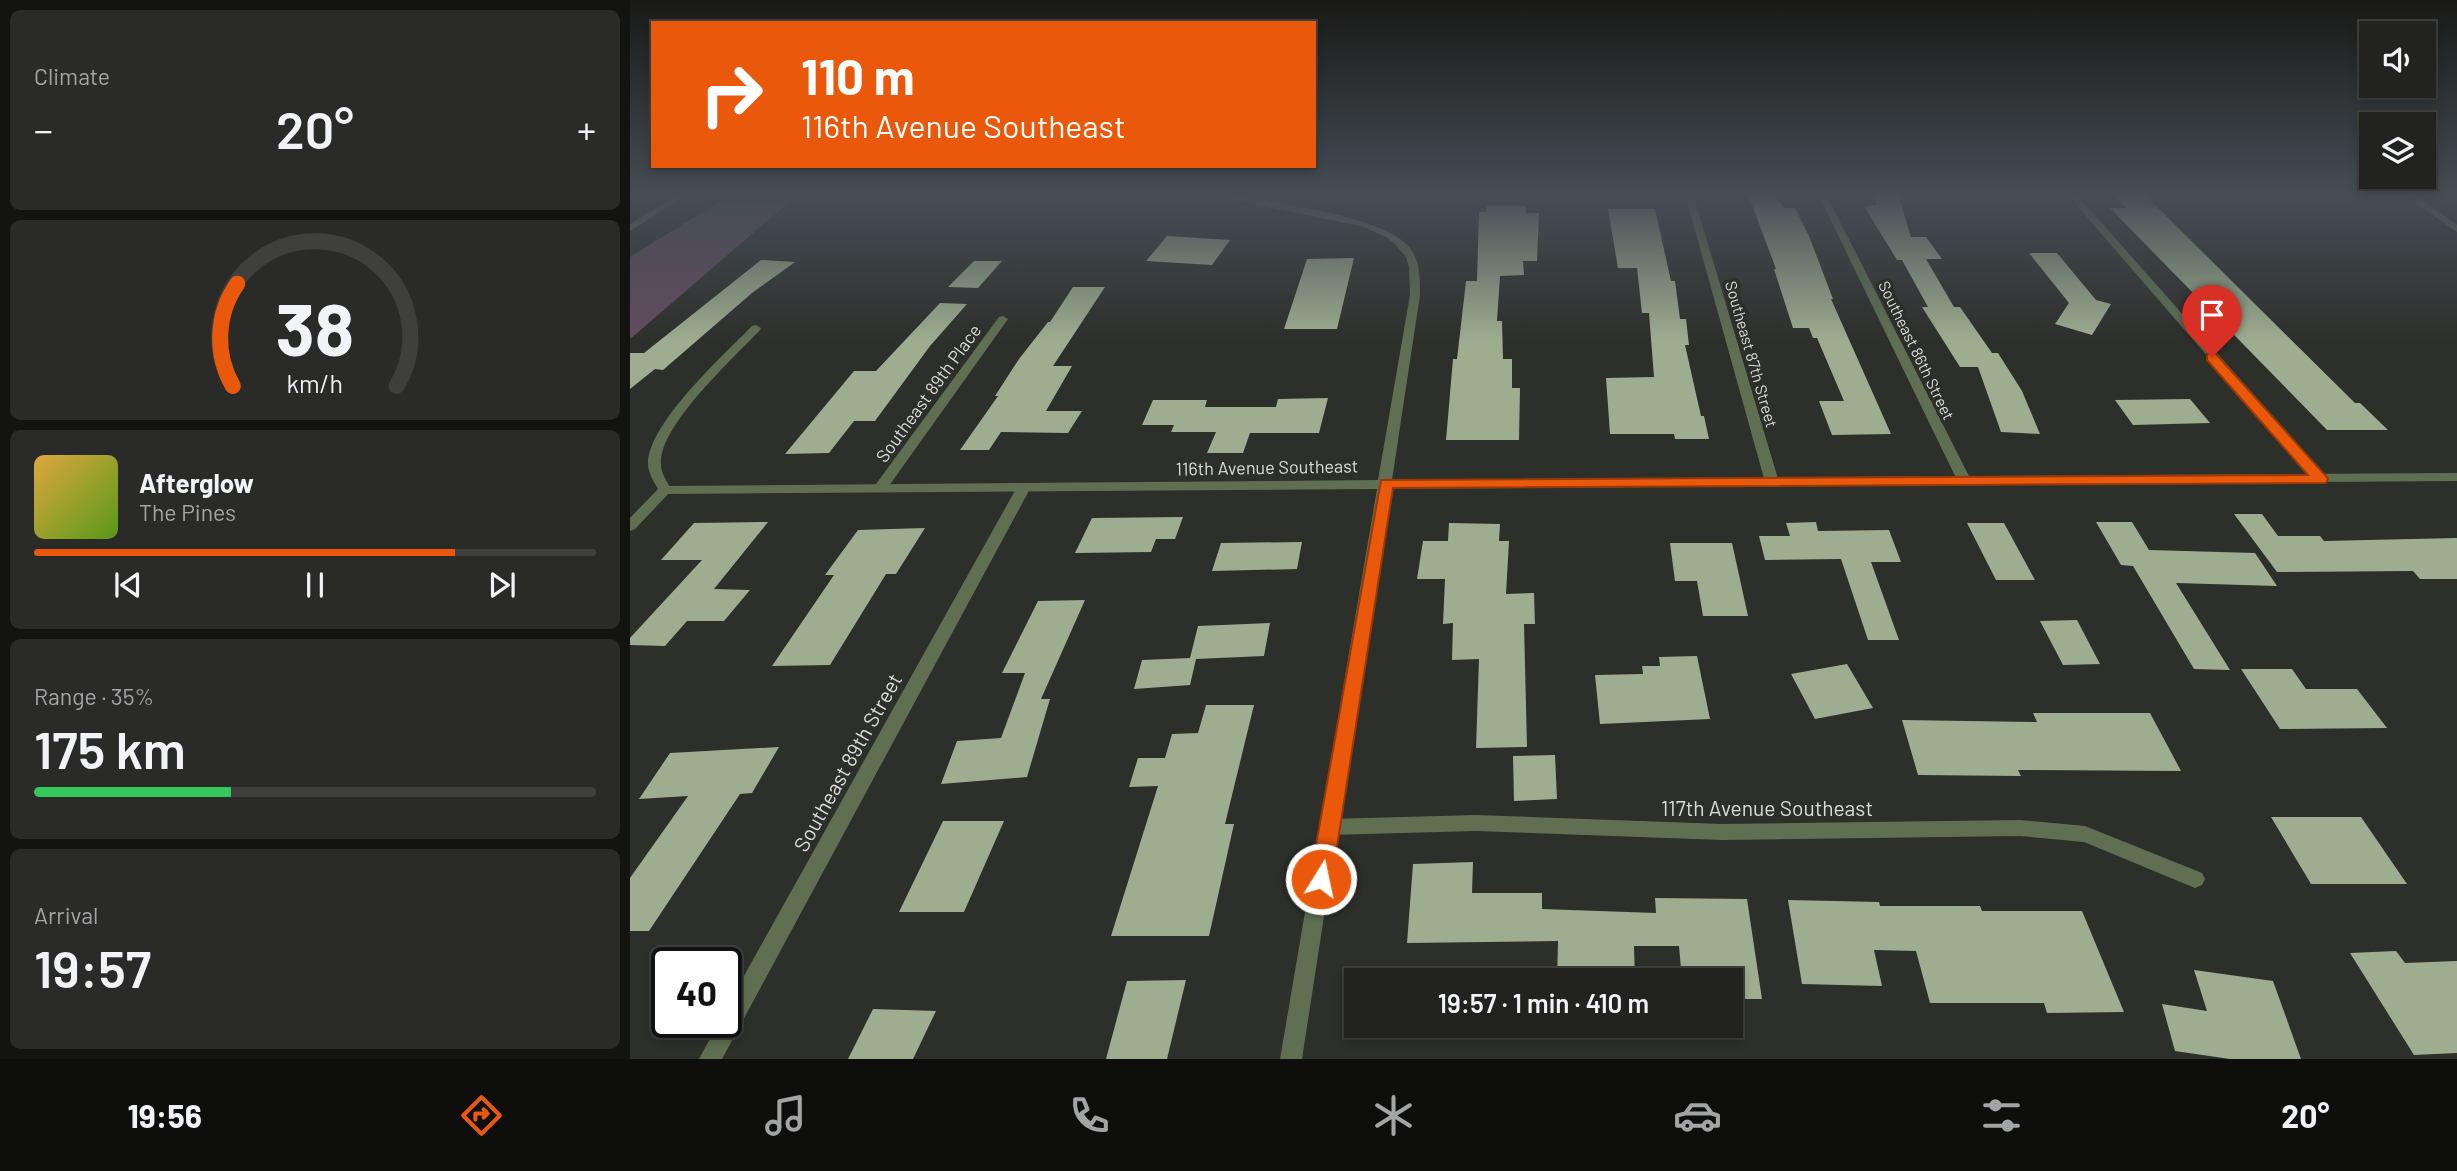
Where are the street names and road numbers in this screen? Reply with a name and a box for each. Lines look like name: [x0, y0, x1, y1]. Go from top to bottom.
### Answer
street label: Southeast 86th Street: [1875, 277, 1959, 423]
street label: Southeast 87th Street: [1722, 279, 1782, 429]
street label: Southeast 89th Place: [871, 320, 985, 466]
street label: 116th Avenue Southeast: [1176, 454, 1358, 480]
street label: Southeast 89th Street: [788, 669, 906, 855]
street label: 117th Avenue Southeast: [1661, 795, 1873, 820]

